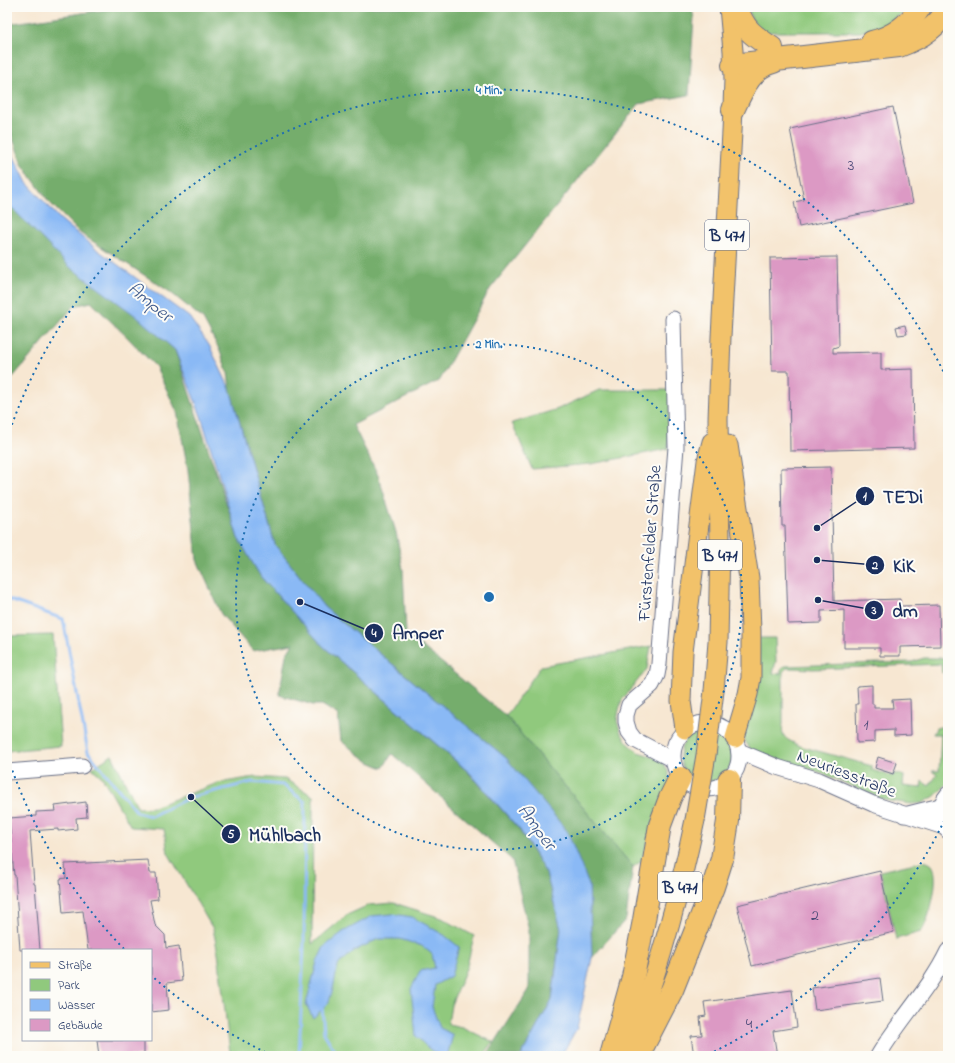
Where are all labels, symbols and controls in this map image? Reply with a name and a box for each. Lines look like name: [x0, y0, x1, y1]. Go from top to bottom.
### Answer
text: 4 Min.: [475, 82, 502, 100]
house number: 3: [848, 154, 854, 178]
road number: B 471: [705, 220, 749, 250]
water label: Amper: [121, 276, 179, 331]
text: 2 Min.: [475, 336, 503, 354]
street label: Fürstenfelder Straße: [632, 463, 669, 623]
callout: TEDi: [855, 481, 931, 512]
text: TEDi: [883, 485, 923, 512]
text: 1: [863, 488, 867, 506]
road number: B 471: [698, 540, 742, 570]
callout: KiK: [865, 549, 923, 580]
text: KiK: [893, 554, 916, 581]
text: 2: [871, 557, 878, 575]
centre of rings: [482, 590, 496, 604]
callout: dm: [864, 595, 925, 626]
text: dm: [892, 599, 918, 626]
text: 3: [871, 602, 877, 620]
callout: Amper: [364, 617, 451, 648]
text: Amper: [392, 621, 445, 648]
text: 4: [371, 625, 377, 643]
house number: 1: [863, 713, 869, 737]
street label: Neuriesstraße: [793, 744, 901, 806]
water label: Amper: [510, 799, 563, 858]
callout: Mühlbach: [221, 819, 329, 850]
text: Mühlbach: [249, 823, 321, 850]
text: 5: [228, 826, 235, 844]
road number: B 471: [658, 872, 702, 902]
house number: 2: [811, 904, 819, 928]
legend: [22, 949, 152, 1041]
text: Straße: [58, 957, 92, 975]
text: Park: [58, 977, 80, 995]
text: Wasser: [58, 997, 95, 1015]
house number: 4: [746, 1012, 753, 1036]
text: Gebäude: [58, 1017, 103, 1035]

